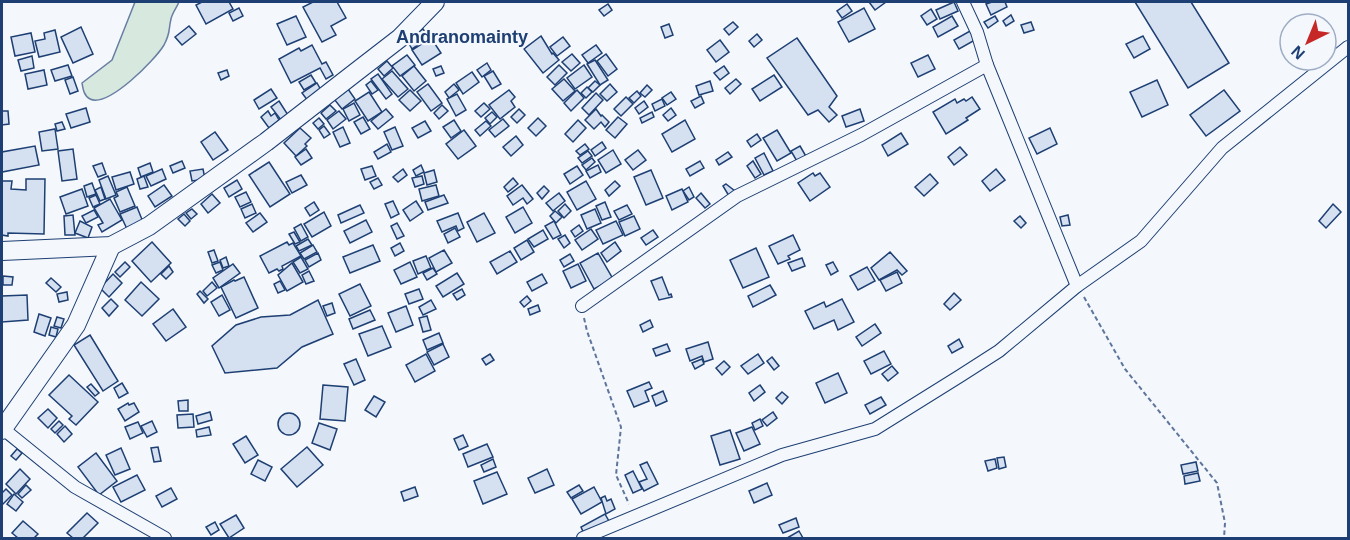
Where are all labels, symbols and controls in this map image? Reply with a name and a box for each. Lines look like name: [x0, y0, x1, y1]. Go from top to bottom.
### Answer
north arrow: [1278, 12, 1338, 72]
district label: Andranomainty: [396, 27, 528, 47]
text: N: [1288, 42, 1308, 63]

